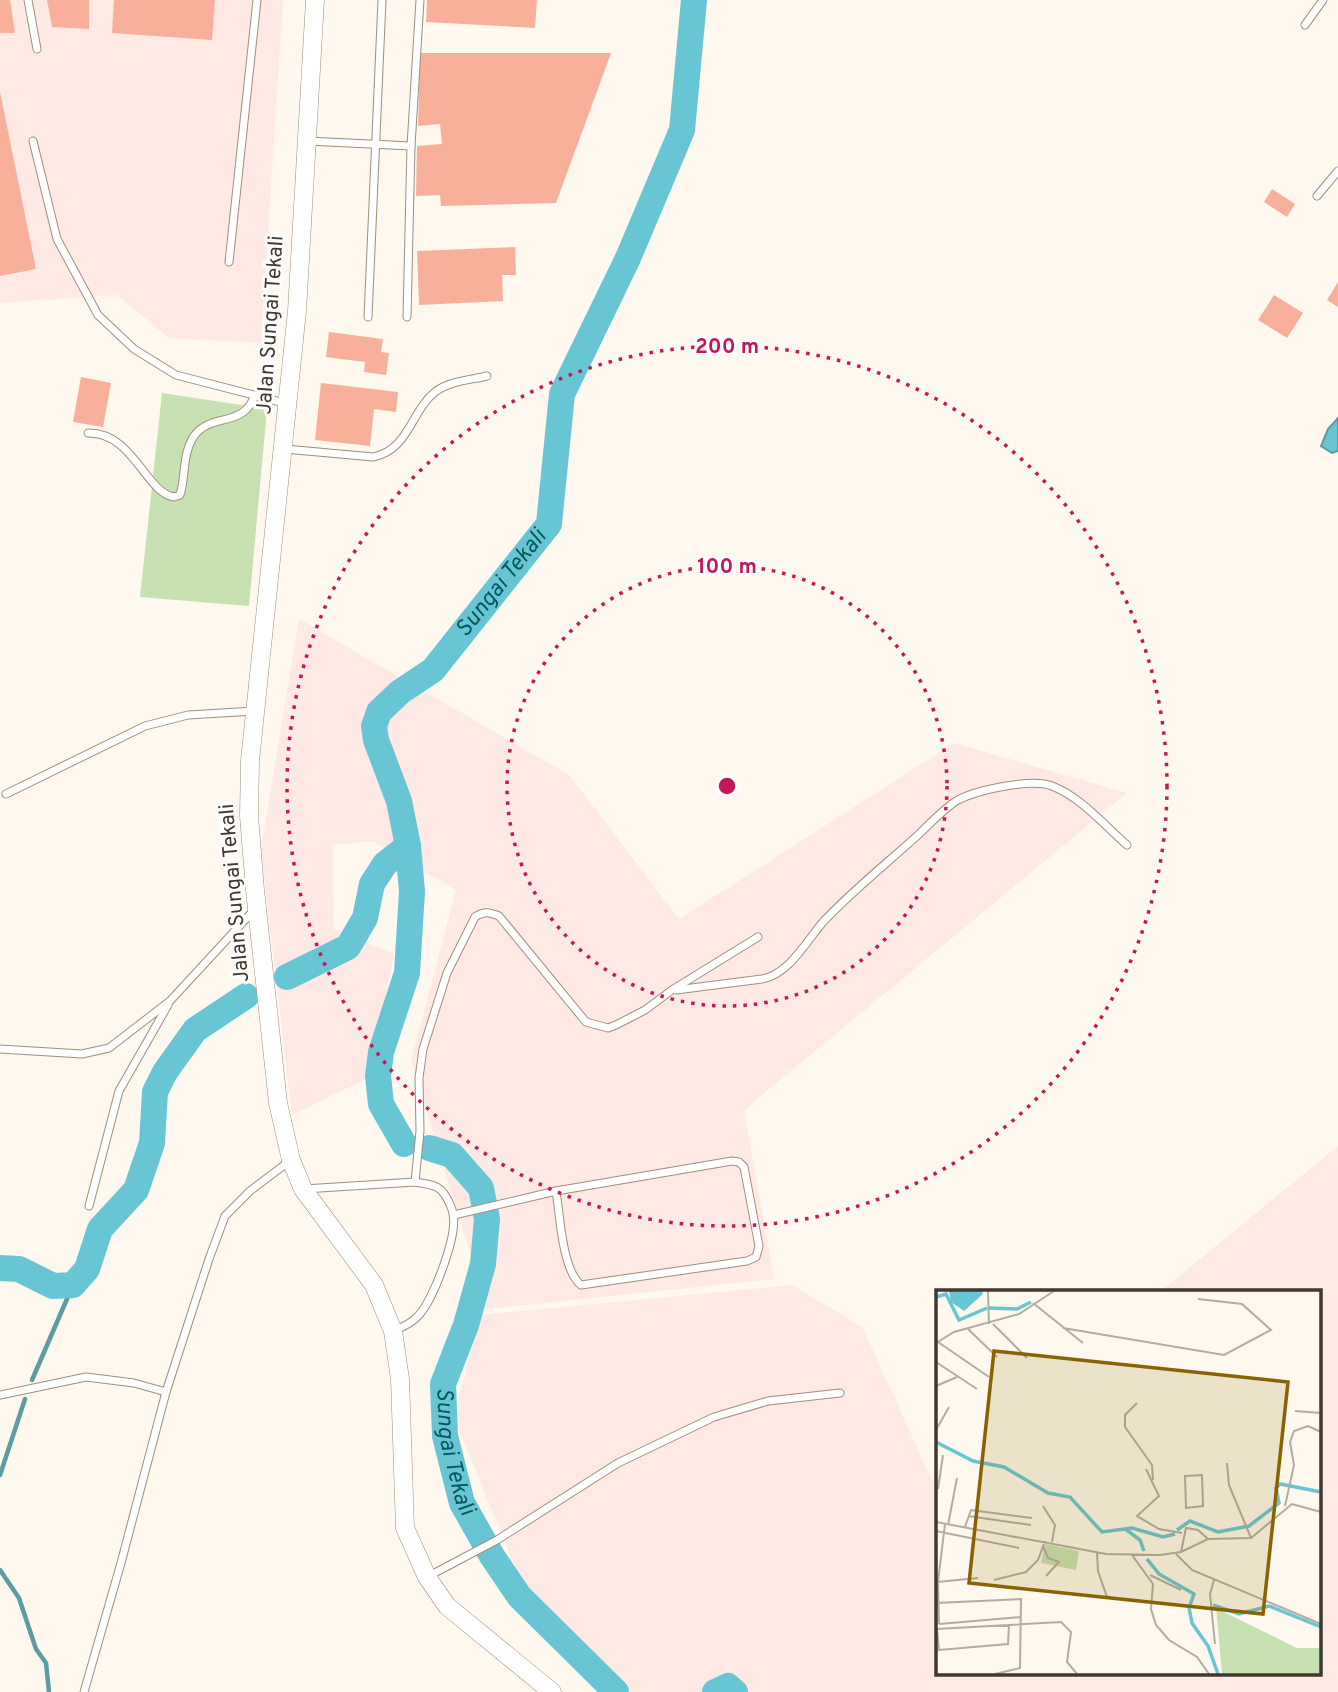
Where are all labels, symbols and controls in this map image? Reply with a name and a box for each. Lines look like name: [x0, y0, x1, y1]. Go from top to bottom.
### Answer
street label: Jalan Sungai Tekali: [251, 235, 291, 415]
text: 200 m: [695, 334, 759, 361]
water label: Sungai Tekali: [450, 523, 554, 644]
text: 100 m: [697, 554, 757, 581]
centre of rings: [715, 774, 739, 798]
street label: Jalan Sungai Tekali: [214, 802, 256, 984]
inset map: [936, 1290, 1320, 1674]
water label: Sungai Tekali: [429, 1387, 481, 1522]

